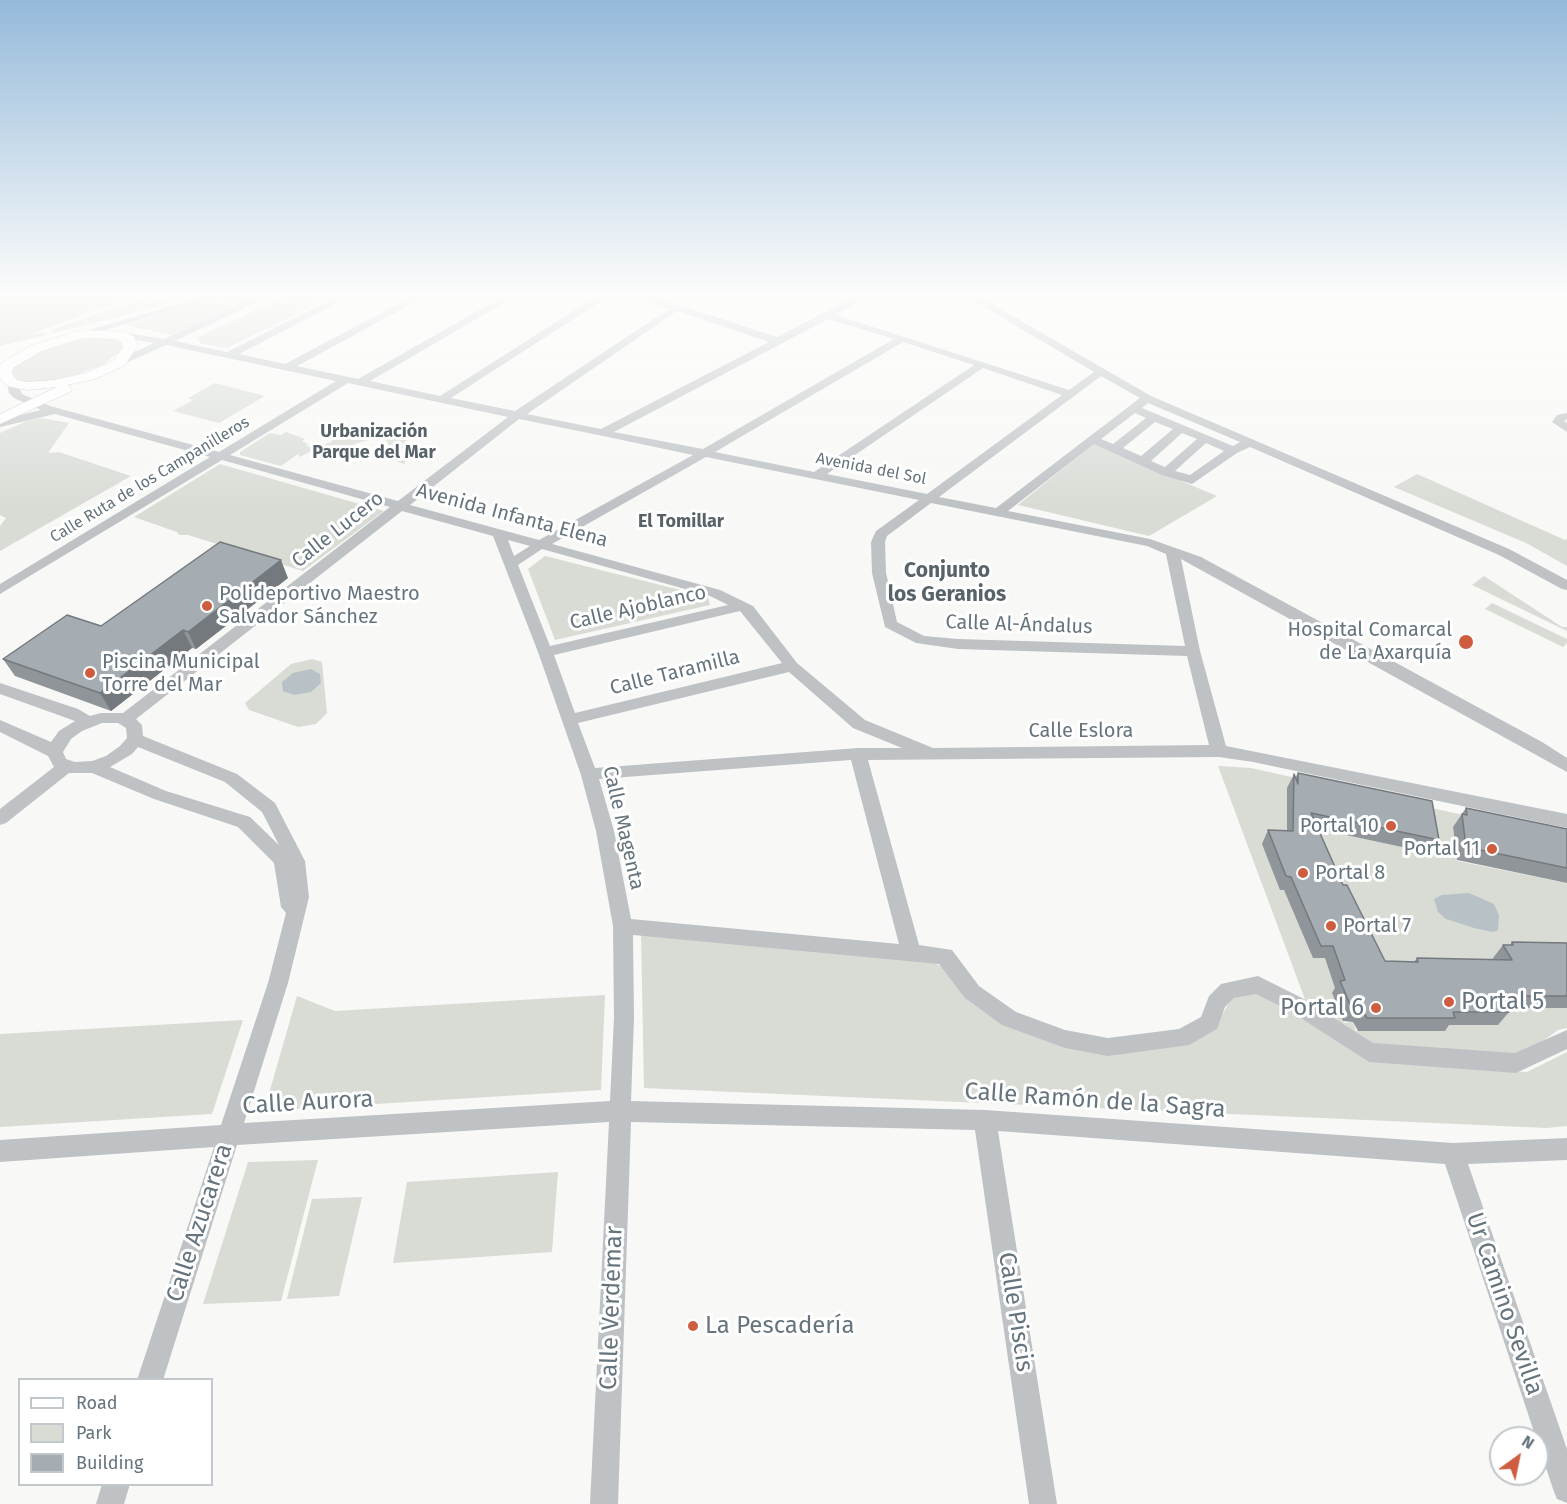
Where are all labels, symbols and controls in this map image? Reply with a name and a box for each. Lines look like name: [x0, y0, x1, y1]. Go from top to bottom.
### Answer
street label: Calle Ruta de los Campanilleros: [47, 413, 253, 547]
district label: Urbanización Parque del Mar: [312, 421, 436, 464]
street label: Avenida del Sol: [814, 449, 928, 489]
street label: Avenida Infanta Elena: [414, 479, 610, 553]
street label: Calle Lucero: [287, 487, 389, 573]
district label: El Tomillar: [638, 511, 724, 533]
district label: Conjunto los Geranios: [888, 558, 1006, 608]
street label: Calle Ajoblanco: [567, 581, 709, 635]
place label: Polideportivo Maestro Salvador Sánchez: [219, 582, 420, 629]
marker: Polideportivo Maestro Salvador Sánchez: [200, 599, 214, 613]
street label: Calle Al-Ándalus: [945, 610, 1093, 640]
place label: Hospital Comarcal de La Axarquía: [1287, 618, 1452, 665]
marker: Hospital Comarcal de La Axarquía: [1457, 633, 1475, 651]
street label: Calle Taramilla: [608, 645, 742, 701]
place label: Piscina Municipal Torre del Mar: [102, 650, 260, 697]
marker: Piscina Municipal Torre del Mar: [83, 666, 97, 680]
street label: Calle Eslora: [1029, 719, 1133, 743]
street label: Calle Magenta: [597, 764, 649, 892]
place label: Portal 10: [1300, 814, 1379, 838]
marker: Portal 10: [1384, 819, 1398, 833]
place label: Portal 11: [1404, 837, 1480, 861]
marker: Portal 11: [1485, 842, 1499, 856]
place label: Portal 8: [1315, 861, 1385, 885]
marker: Portal 8: [1296, 866, 1310, 880]
place label: Portal 7: [1343, 914, 1411, 938]
marker: Portal 7: [1324, 919, 1338, 933]
place label: Portal 5: [1461, 988, 1544, 1016]
place label: Portal 6: [1280, 994, 1364, 1022]
marker: Portal 5: [1442, 995, 1456, 1009]
marker: Portal 6: [1369, 1001, 1383, 1015]
street label: Calle Ramón de la Sagra: [963, 1078, 1227, 1124]
street label: Calle Aurora: [242, 1085, 374, 1121]
street label: Calle Azucarera: [161, 1140, 239, 1306]
street label: Ur Camino Sevilla: [1459, 1209, 1549, 1399]
street label: Calle Verdemar: [595, 1226, 629, 1390]
street label: Calle Piscis: [991, 1250, 1039, 1374]
place label: La Pescadería: [705, 1312, 854, 1340]
marker: La Pescadería: [686, 1319, 700, 1333]
legend: [18, 1378, 213, 1486]
text: Road: [76, 1392, 118, 1414]
text: Park: [76, 1422, 111, 1444]
north arrow: [1489, 1426, 1549, 1486]
text: N: [1518, 1431, 1538, 1453]
text: Building: [76, 1452, 143, 1474]

